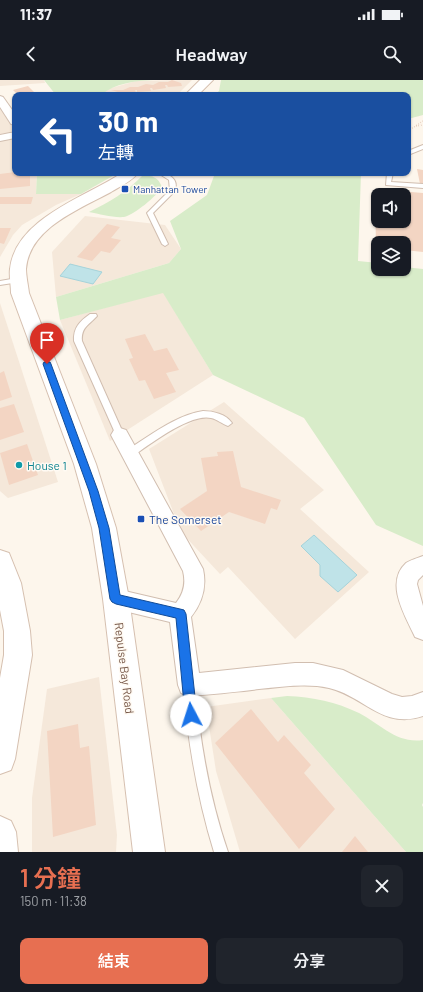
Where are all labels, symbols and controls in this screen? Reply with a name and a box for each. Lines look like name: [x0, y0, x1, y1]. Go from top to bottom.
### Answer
text: 11:37: [20, 5, 52, 23]
icon: back: [20, 43, 42, 65]
text: Headway: [176, 43, 247, 65]
icon: search: [381, 43, 403, 65]
text: 30 m: [98, 104, 158, 138]
icon: left: [32, 108, 84, 160]
text: 左轉: [98, 141, 134, 163]
place label: Manhattan Tower: [133, 183, 207, 195]
marker: Manhattan Tower: [120, 184, 130, 194]
map controls: [371, 188, 411, 276]
button: sound: [371, 188, 411, 228]
button: layers: [371, 236, 411, 276]
pin: [30, 323, 64, 364]
icon: arrive: [36, 329, 58, 351]
place label: House 1: [27, 458, 67, 472]
marker: House 1: [14, 460, 24, 470]
place label: The Somerset: [149, 512, 222, 526]
marker: The Somerset: [136, 514, 146, 524]
street label: Repulse Bay Road: [112, 621, 138, 715]
position arrow: [170, 694, 212, 736]
text: 1 分鐘: [20, 863, 81, 892]
button: close: [361, 865, 403, 907]
text: 150 m · 11:38: [20, 893, 87, 909]
button: 結束: [20, 938, 208, 984]
button: 分享: [216, 938, 403, 984]

